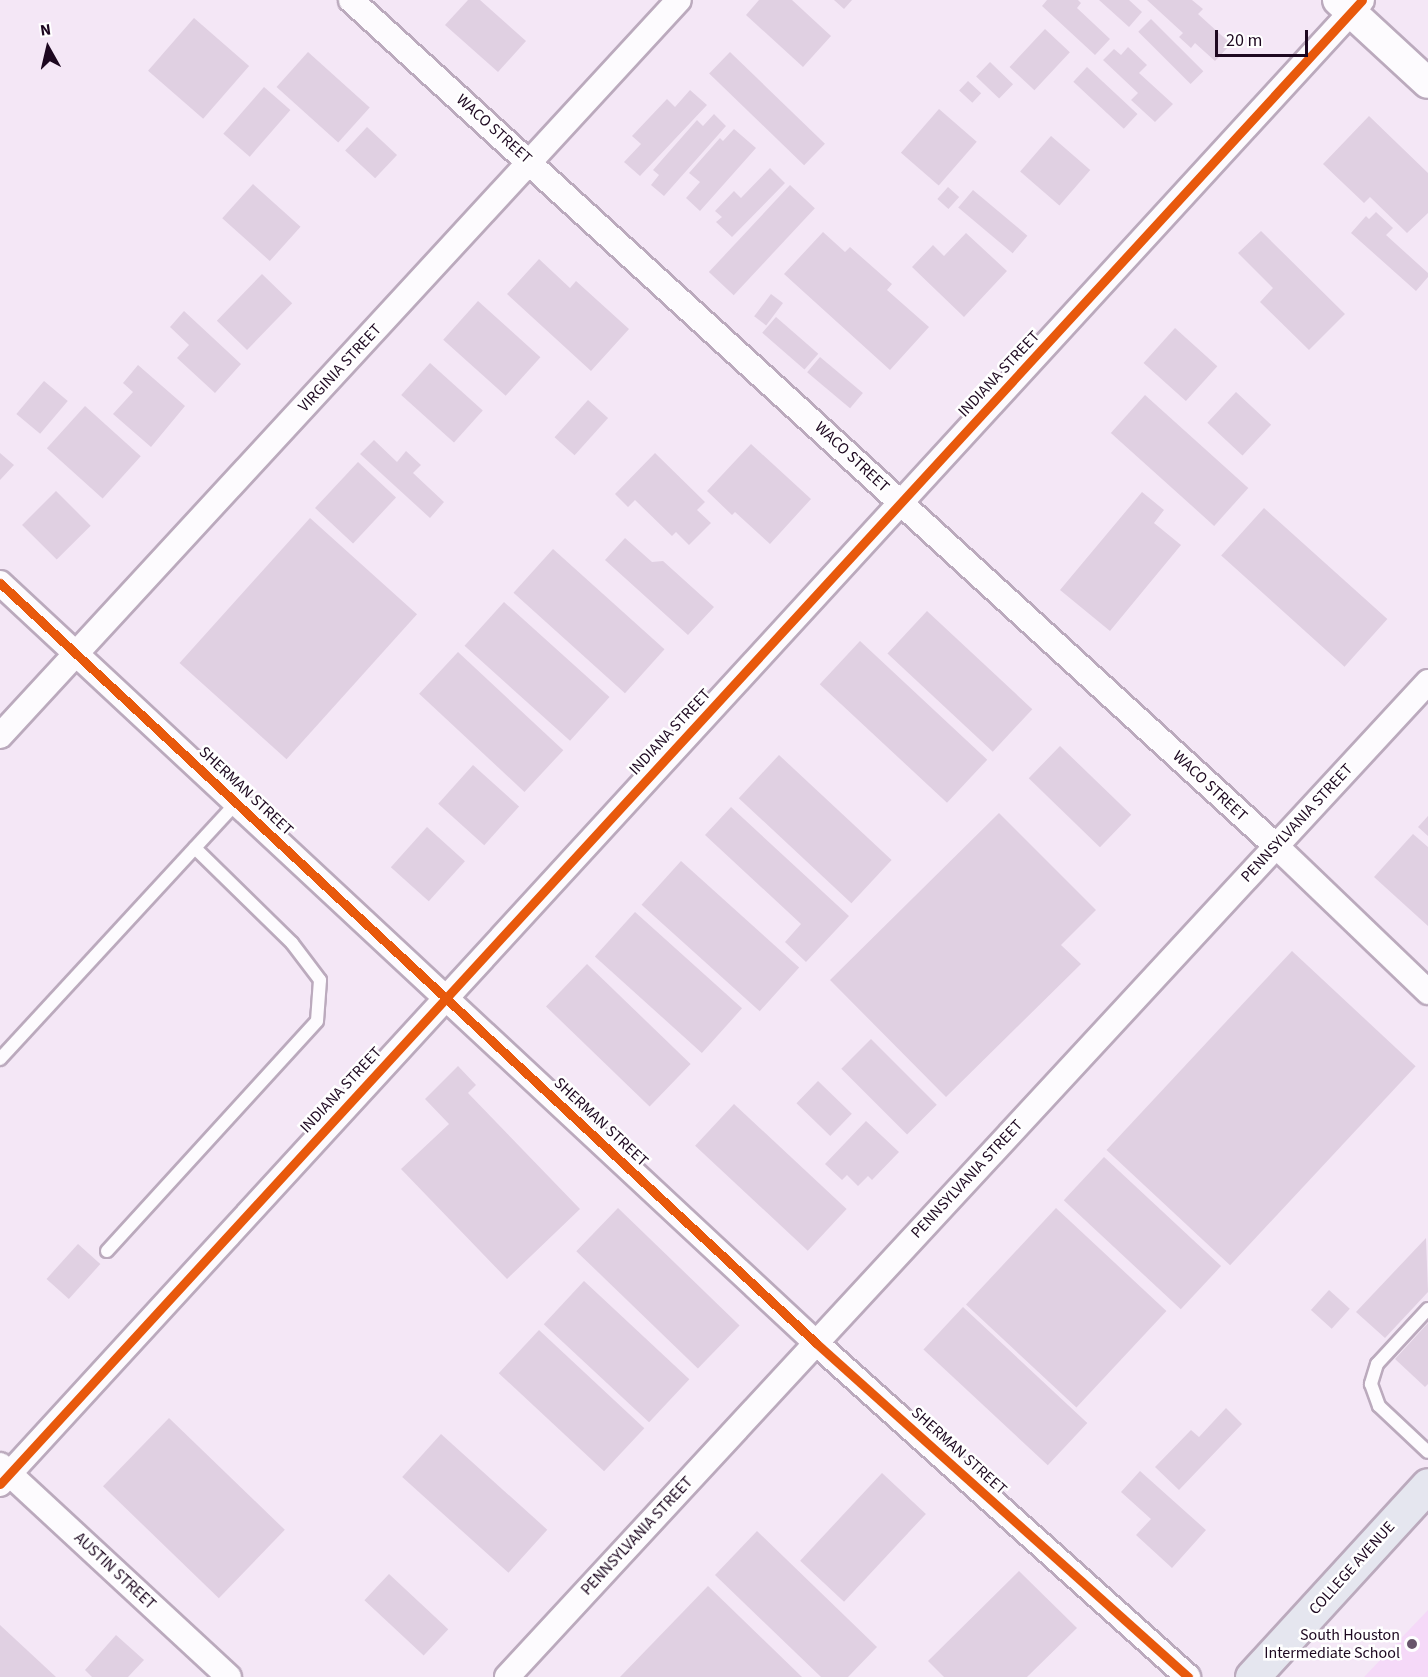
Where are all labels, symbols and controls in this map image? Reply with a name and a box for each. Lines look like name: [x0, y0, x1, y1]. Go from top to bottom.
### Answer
north arrow: [18, 18, 78, 78]
scale bar: [1218, 18, 1311, 56]
text: N: [39, 19, 52, 42]
text: 20 m: [1226, 28, 1262, 53]
street label: WACO STREET: [452, 90, 536, 168]
street label: VIRGINIA STREET: [294, 320, 386, 416]
street label: INDIANA STREET: [954, 327, 1044, 421]
street label: WACO STREET: [811, 418, 893, 496]
street label: INDIANA STREET: [625, 685, 715, 779]
street label: SHERMAN STREET: [195, 742, 297, 840]
street label: WACO STREET: [1169, 747, 1251, 825]
street label: PENNSYLVANIA STREET: [1237, 760, 1357, 886]
street label: INDIANA STREET: [296, 1043, 386, 1137]
street label: SHERMAN STREET: [550, 1073, 652, 1171]
street label: PENNSYLVANIA STREET: [907, 1116, 1027, 1242]
street label: SHERMAN STREET: [907, 1403, 1011, 1499]
street label: PENNSYLVANIA STREET: [577, 1473, 697, 1599]
street label: COLLEGE AVENUE: [1305, 1517, 1399, 1619]
street label: AUSTIN STREET: [70, 1528, 160, 1614]
place label: South Houston Intermediate School: [1264, 1625, 1400, 1663]
marker: South Houston Intermediate School: [1405, 1637, 1419, 1651]

